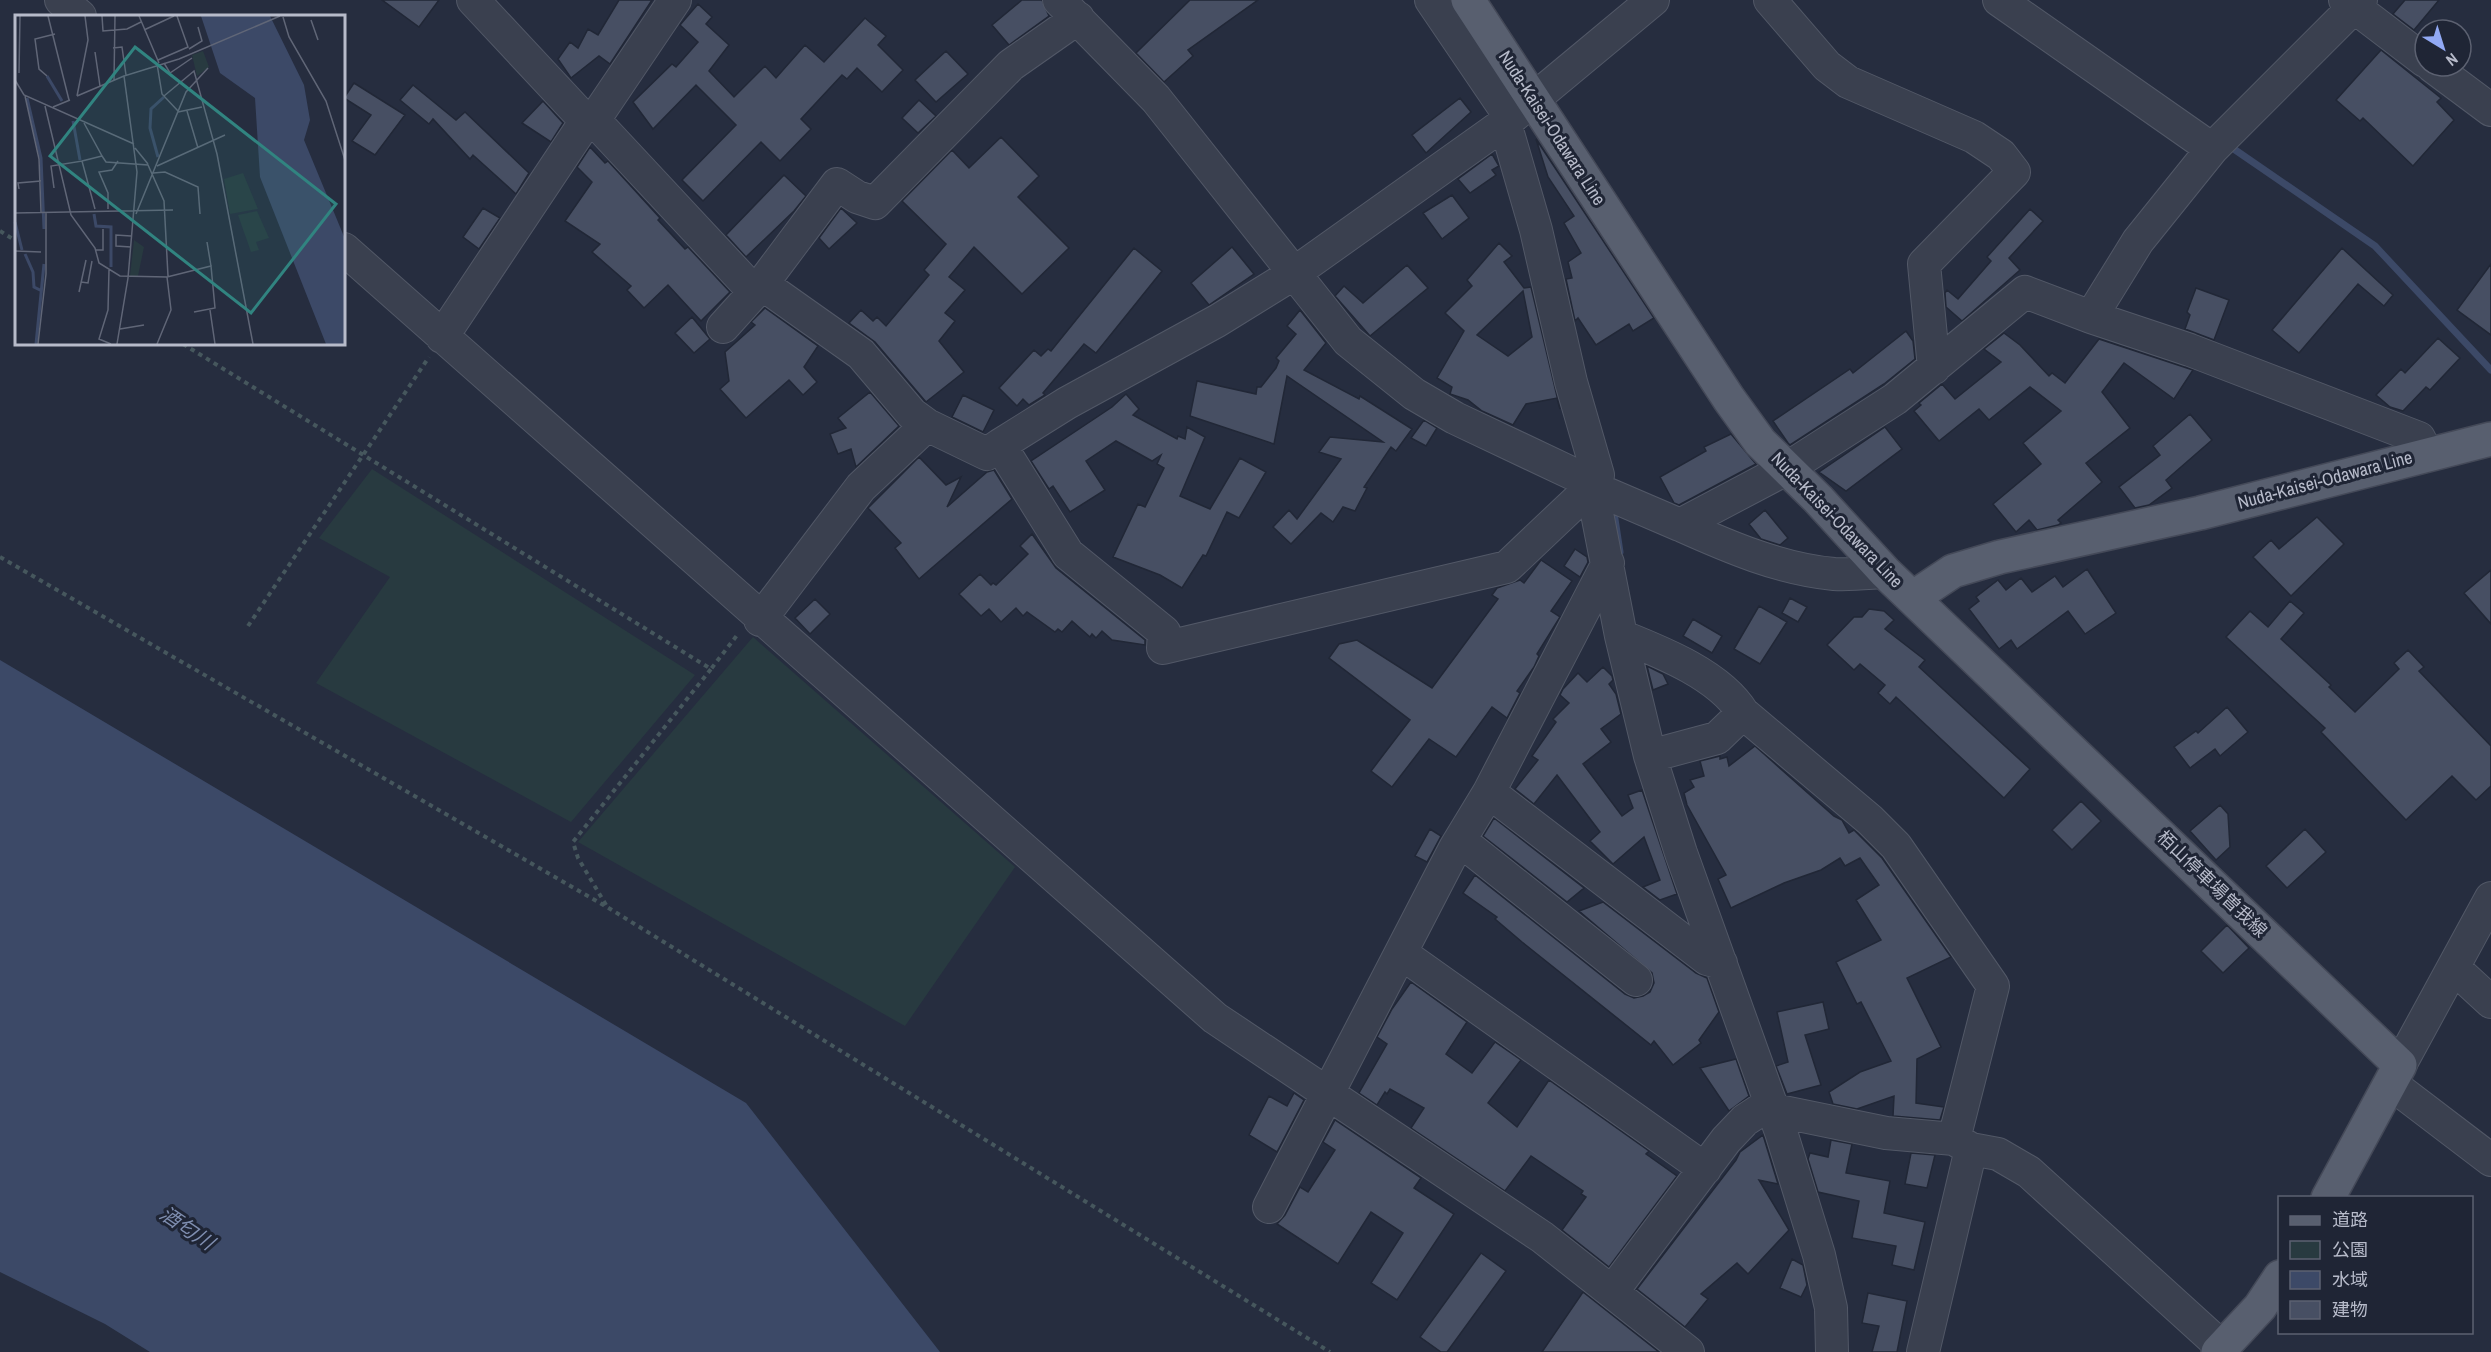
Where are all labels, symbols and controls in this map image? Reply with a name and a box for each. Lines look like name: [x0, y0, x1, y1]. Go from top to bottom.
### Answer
inset map: [15, 15, 345, 345]
north arrow: [2413, 18, 2473, 78]
street label: Nuda-Kaisei-Odawara Line: [1493, 46, 1612, 210]
text: N: [2442, 48, 2463, 71]
street label: Nuda-Kaisei-Odawara Line: [2235, 444, 2415, 515]
street label: Nuda-Kaisei-Odawara Line: [1766, 446, 1909, 593]
street label: 栢山停車場曽我線: [2152, 825, 2273, 943]
legend: [2278, 1196, 2473, 1334]
water label: 酒匂川: [155, 1200, 221, 1257]
text: 道路: [2332, 1207, 2368, 1232]
text: 公園: [2332, 1237, 2368, 1262]
text: 水域: [2332, 1267, 2368, 1292]
text: 建物: [2332, 1297, 2368, 1322]

